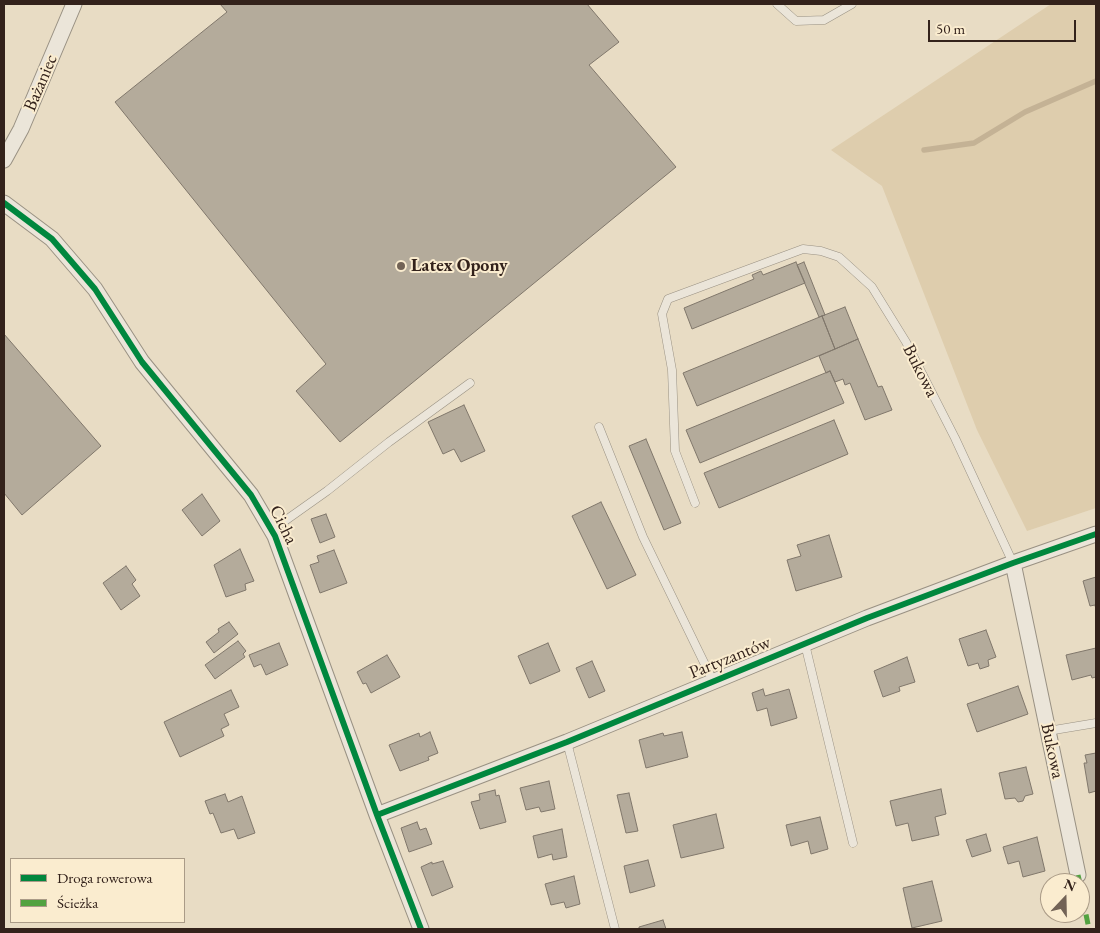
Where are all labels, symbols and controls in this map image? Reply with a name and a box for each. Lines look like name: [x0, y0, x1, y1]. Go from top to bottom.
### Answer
scale bar: [930, 10, 1078, 42]
text: 50 m: [936, 19, 965, 38]
street label: Bażaniec: [19, 51, 63, 115]
place label: Latex Opony: [411, 255, 508, 277]
marker: Latex Opony: [395, 260, 407, 272]
street label: Bukowa: [898, 341, 942, 401]
street label: Cicha: [264, 502, 302, 548]
street label: Partyzantów: [686, 632, 774, 684]
street label: Bukowa: [1036, 721, 1068, 781]
legend: [10, 858, 185, 923]
text: Droga rowerowa: [57, 868, 152, 887]
north arrow: [1040, 873, 1090, 923]
text: N: [1061, 874, 1079, 895]
text: Ścieżka: [57, 893, 98, 912]

